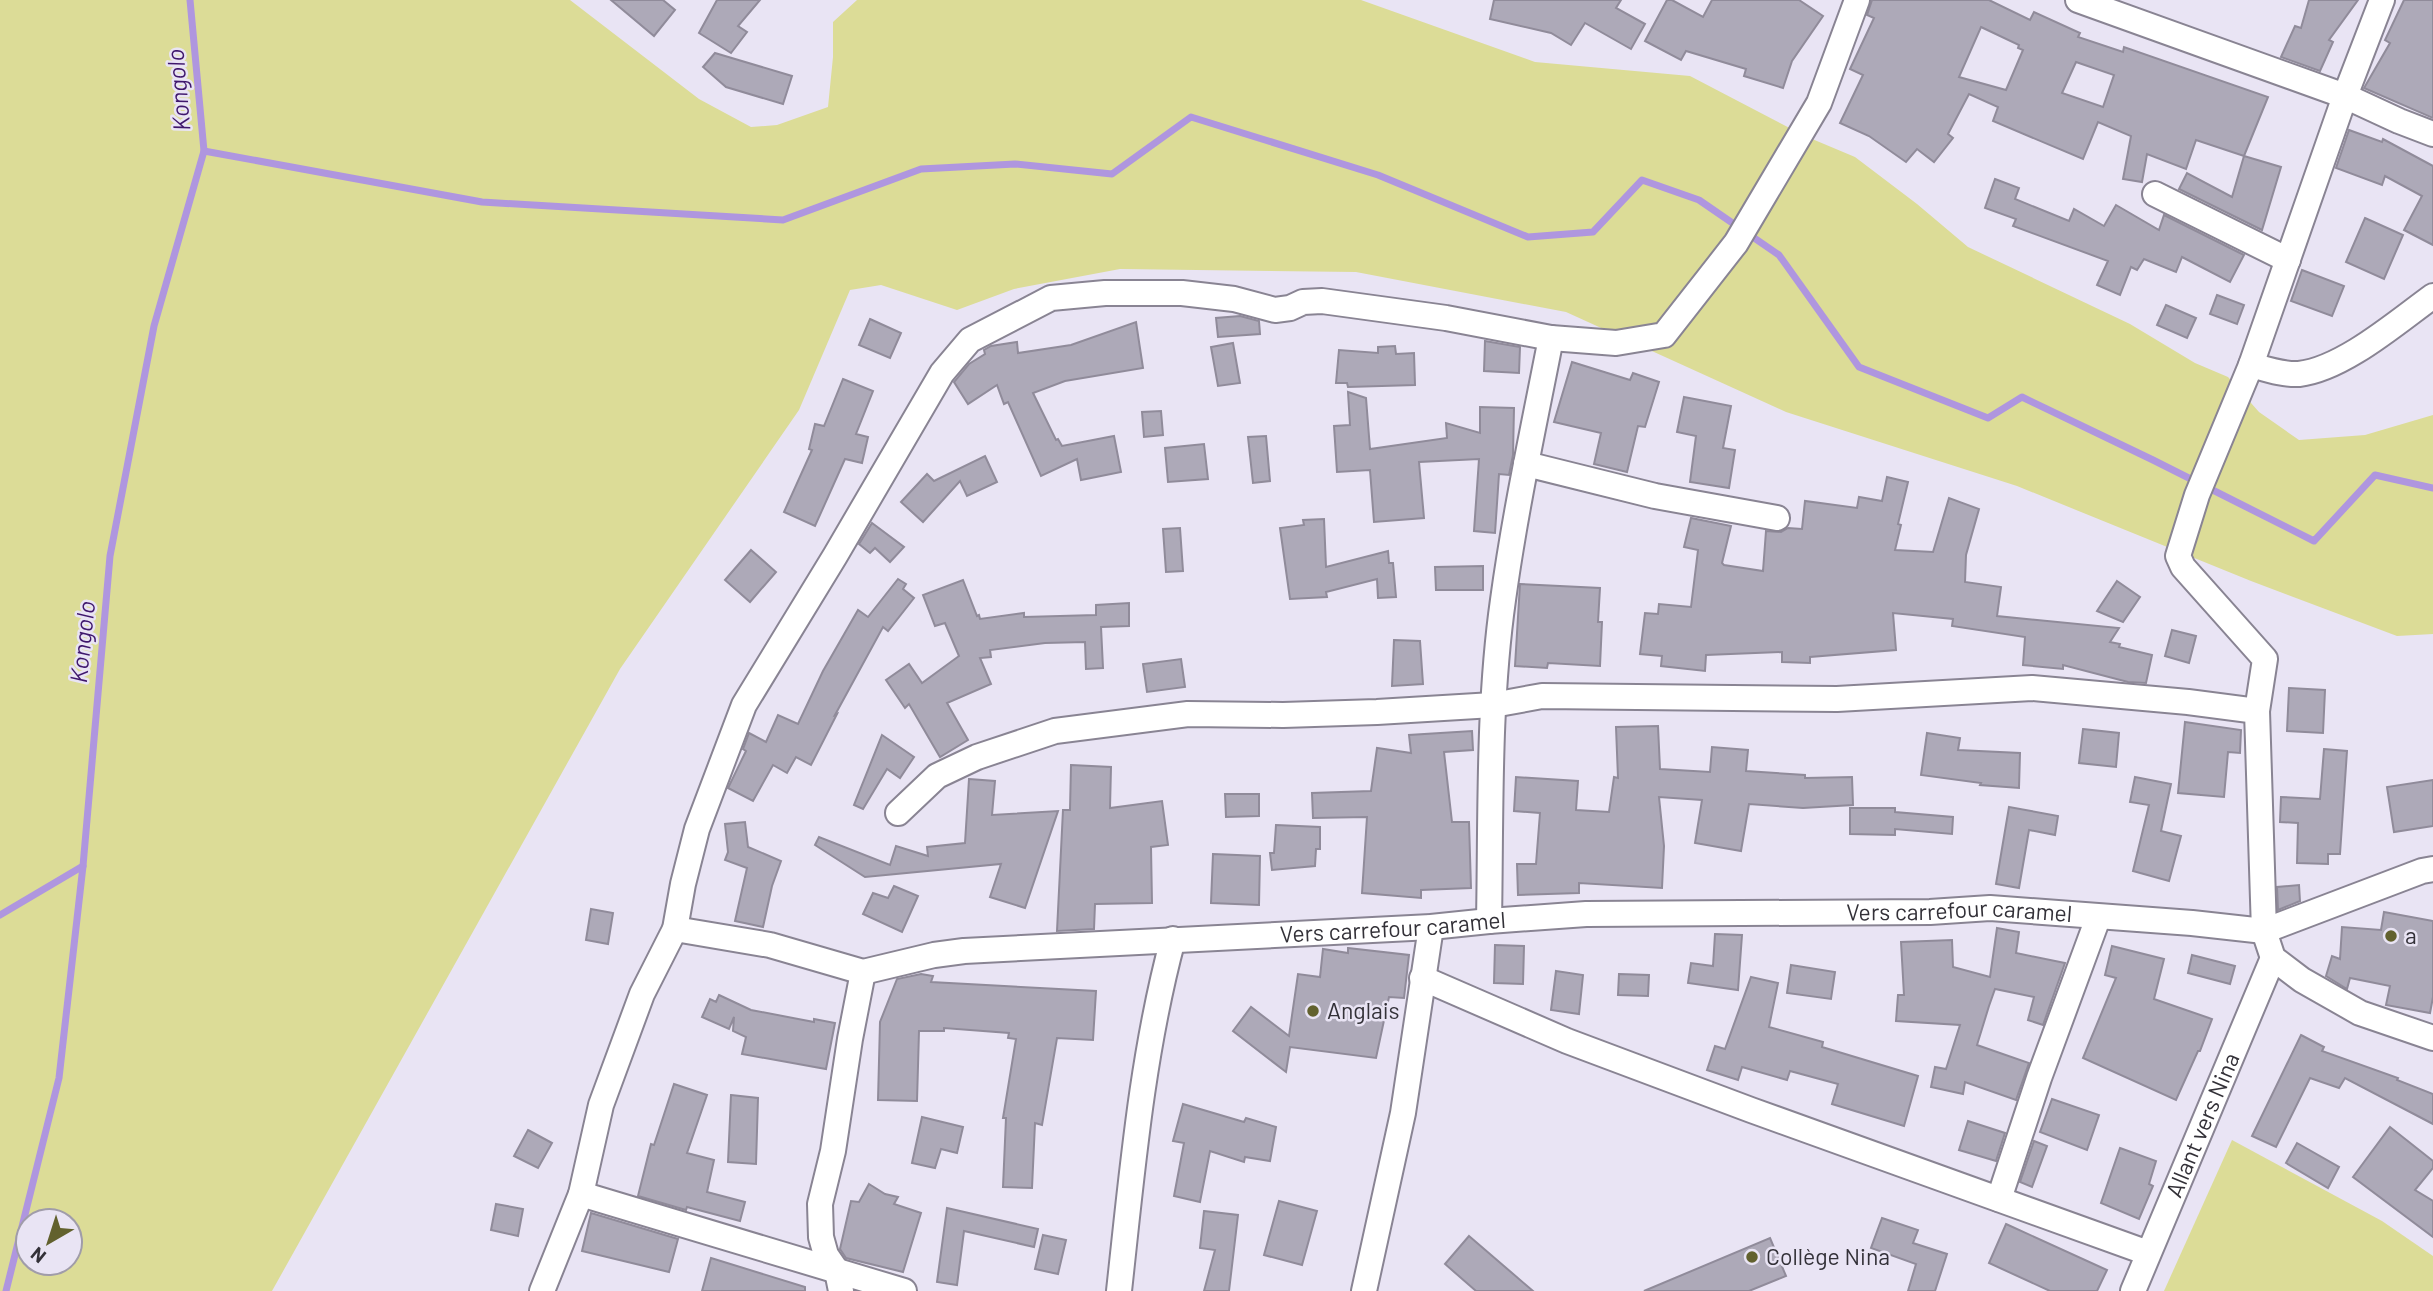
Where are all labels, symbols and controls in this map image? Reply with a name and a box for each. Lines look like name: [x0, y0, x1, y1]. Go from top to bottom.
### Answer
water label: Kongolo: [159, 48, 196, 132]
water label: Kongolo: [63, 599, 100, 684]
street label: Vers carrefour caramel: [1846, 893, 2073, 927]
street label: Vers carrefour caramel: [1279, 905, 1507, 948]
place label: a: [2405, 921, 2417, 949]
marker: a: [2383, 928, 2399, 944]
place label: Anglais: [1327, 996, 1400, 1024]
marker: Anglais: [1305, 1003, 1321, 1019]
street label: Allant vers Nina: [2159, 1048, 2245, 1201]
north arrow: [14, 1207, 84, 1277]
place label: Collège Nina: [1766, 1242, 1890, 1270]
text: N: [26, 1243, 50, 1269]
marker: Collège Nina: [1744, 1249, 1760, 1265]

